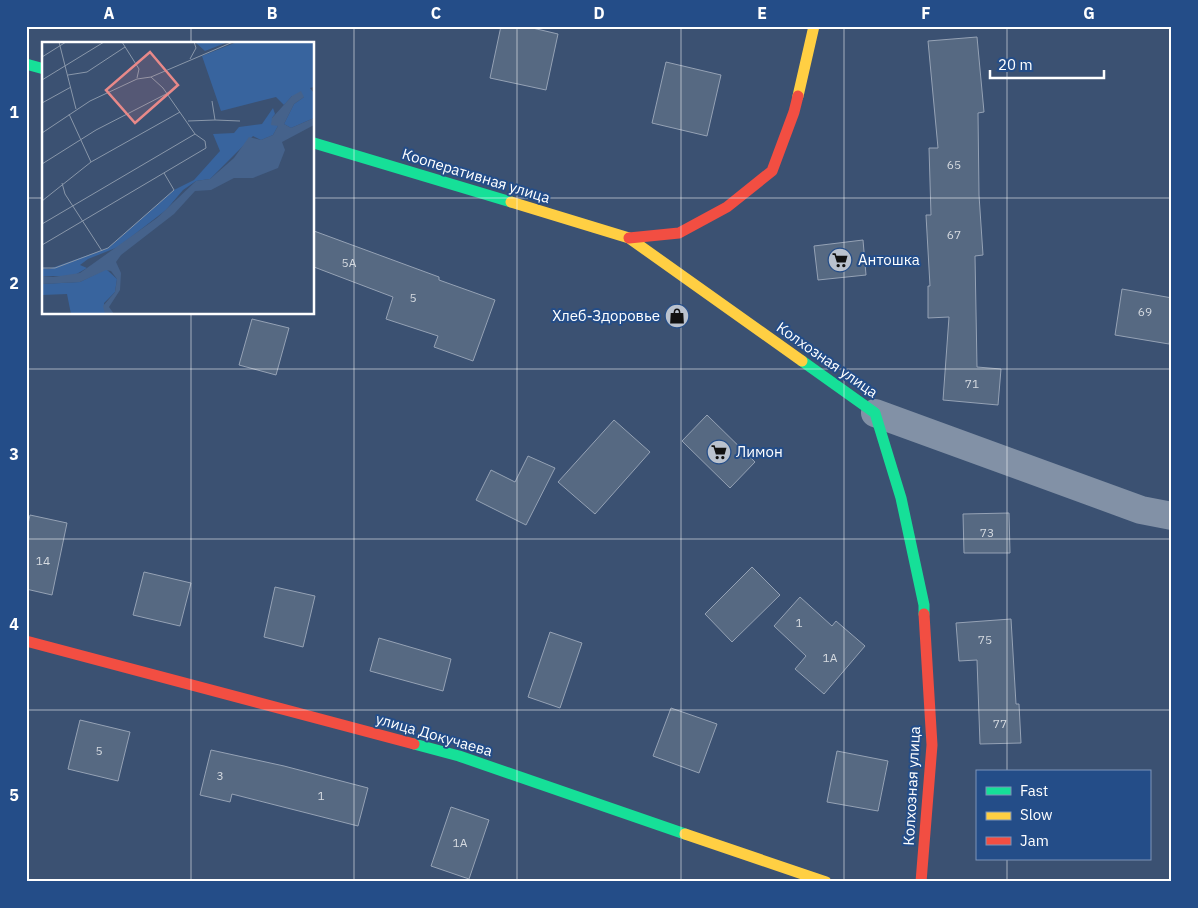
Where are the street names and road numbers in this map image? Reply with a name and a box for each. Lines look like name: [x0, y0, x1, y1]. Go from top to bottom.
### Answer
street label: Кооперативная улица: [400, 144, 552, 207]
street label: Колхозная улица: [773, 318, 882, 402]
street label: улица Докучаева: [374, 709, 495, 760]
street label: Колхозная улица: [899, 726, 924, 846]

